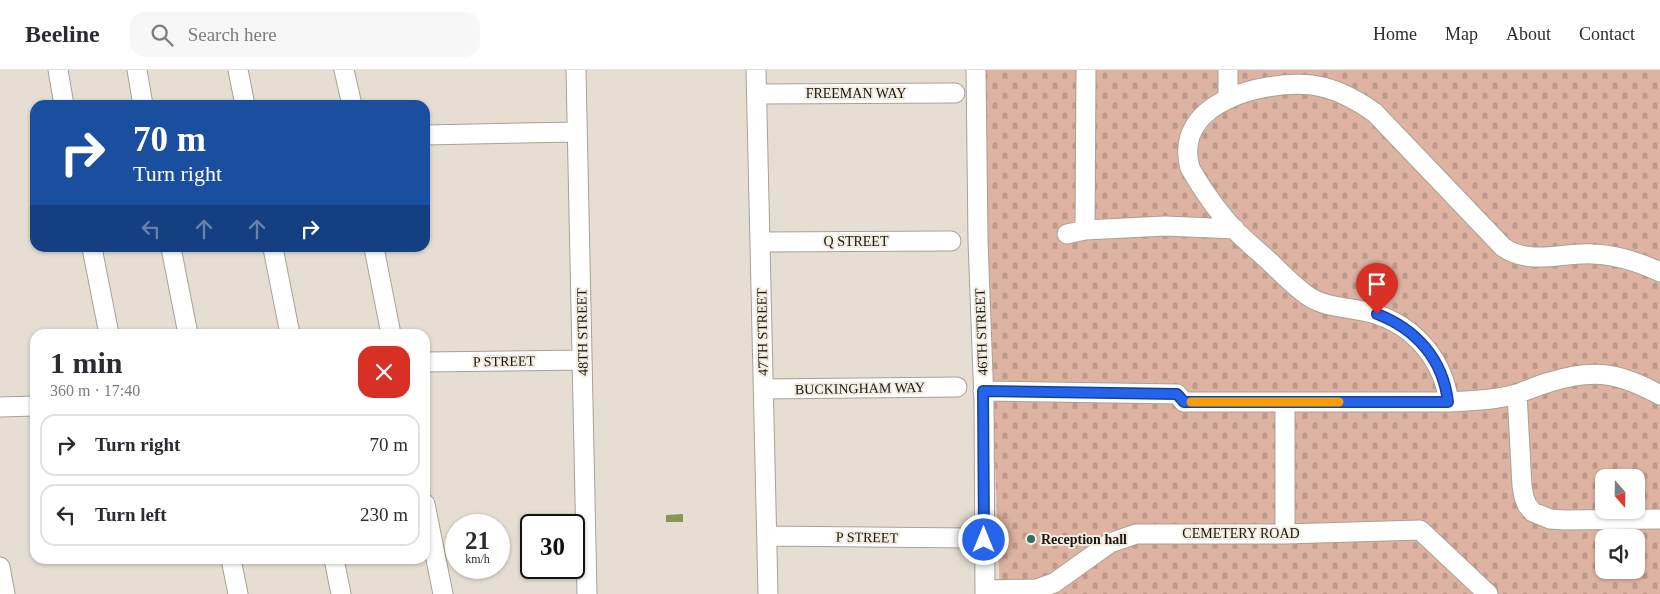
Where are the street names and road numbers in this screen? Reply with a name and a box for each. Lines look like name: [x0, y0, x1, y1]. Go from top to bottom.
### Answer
street label: FREEMAN WAY: [806, 86, 906, 101]
street label: Q STREET: [824, 234, 889, 249]
street label: 48TH STREET: [574, 288, 591, 376]
street label: 47TH STREET: [754, 288, 771, 376]
street label: 46TH STREET: [972, 288, 991, 376]
street label: P STREET: [473, 353, 536, 370]
street label: BUCKINGHAM WAY: [795, 380, 925, 397]
street label: CEMETERY ROAD: [1182, 526, 1300, 541]
street label: P STREET: [836, 529, 899, 546]

